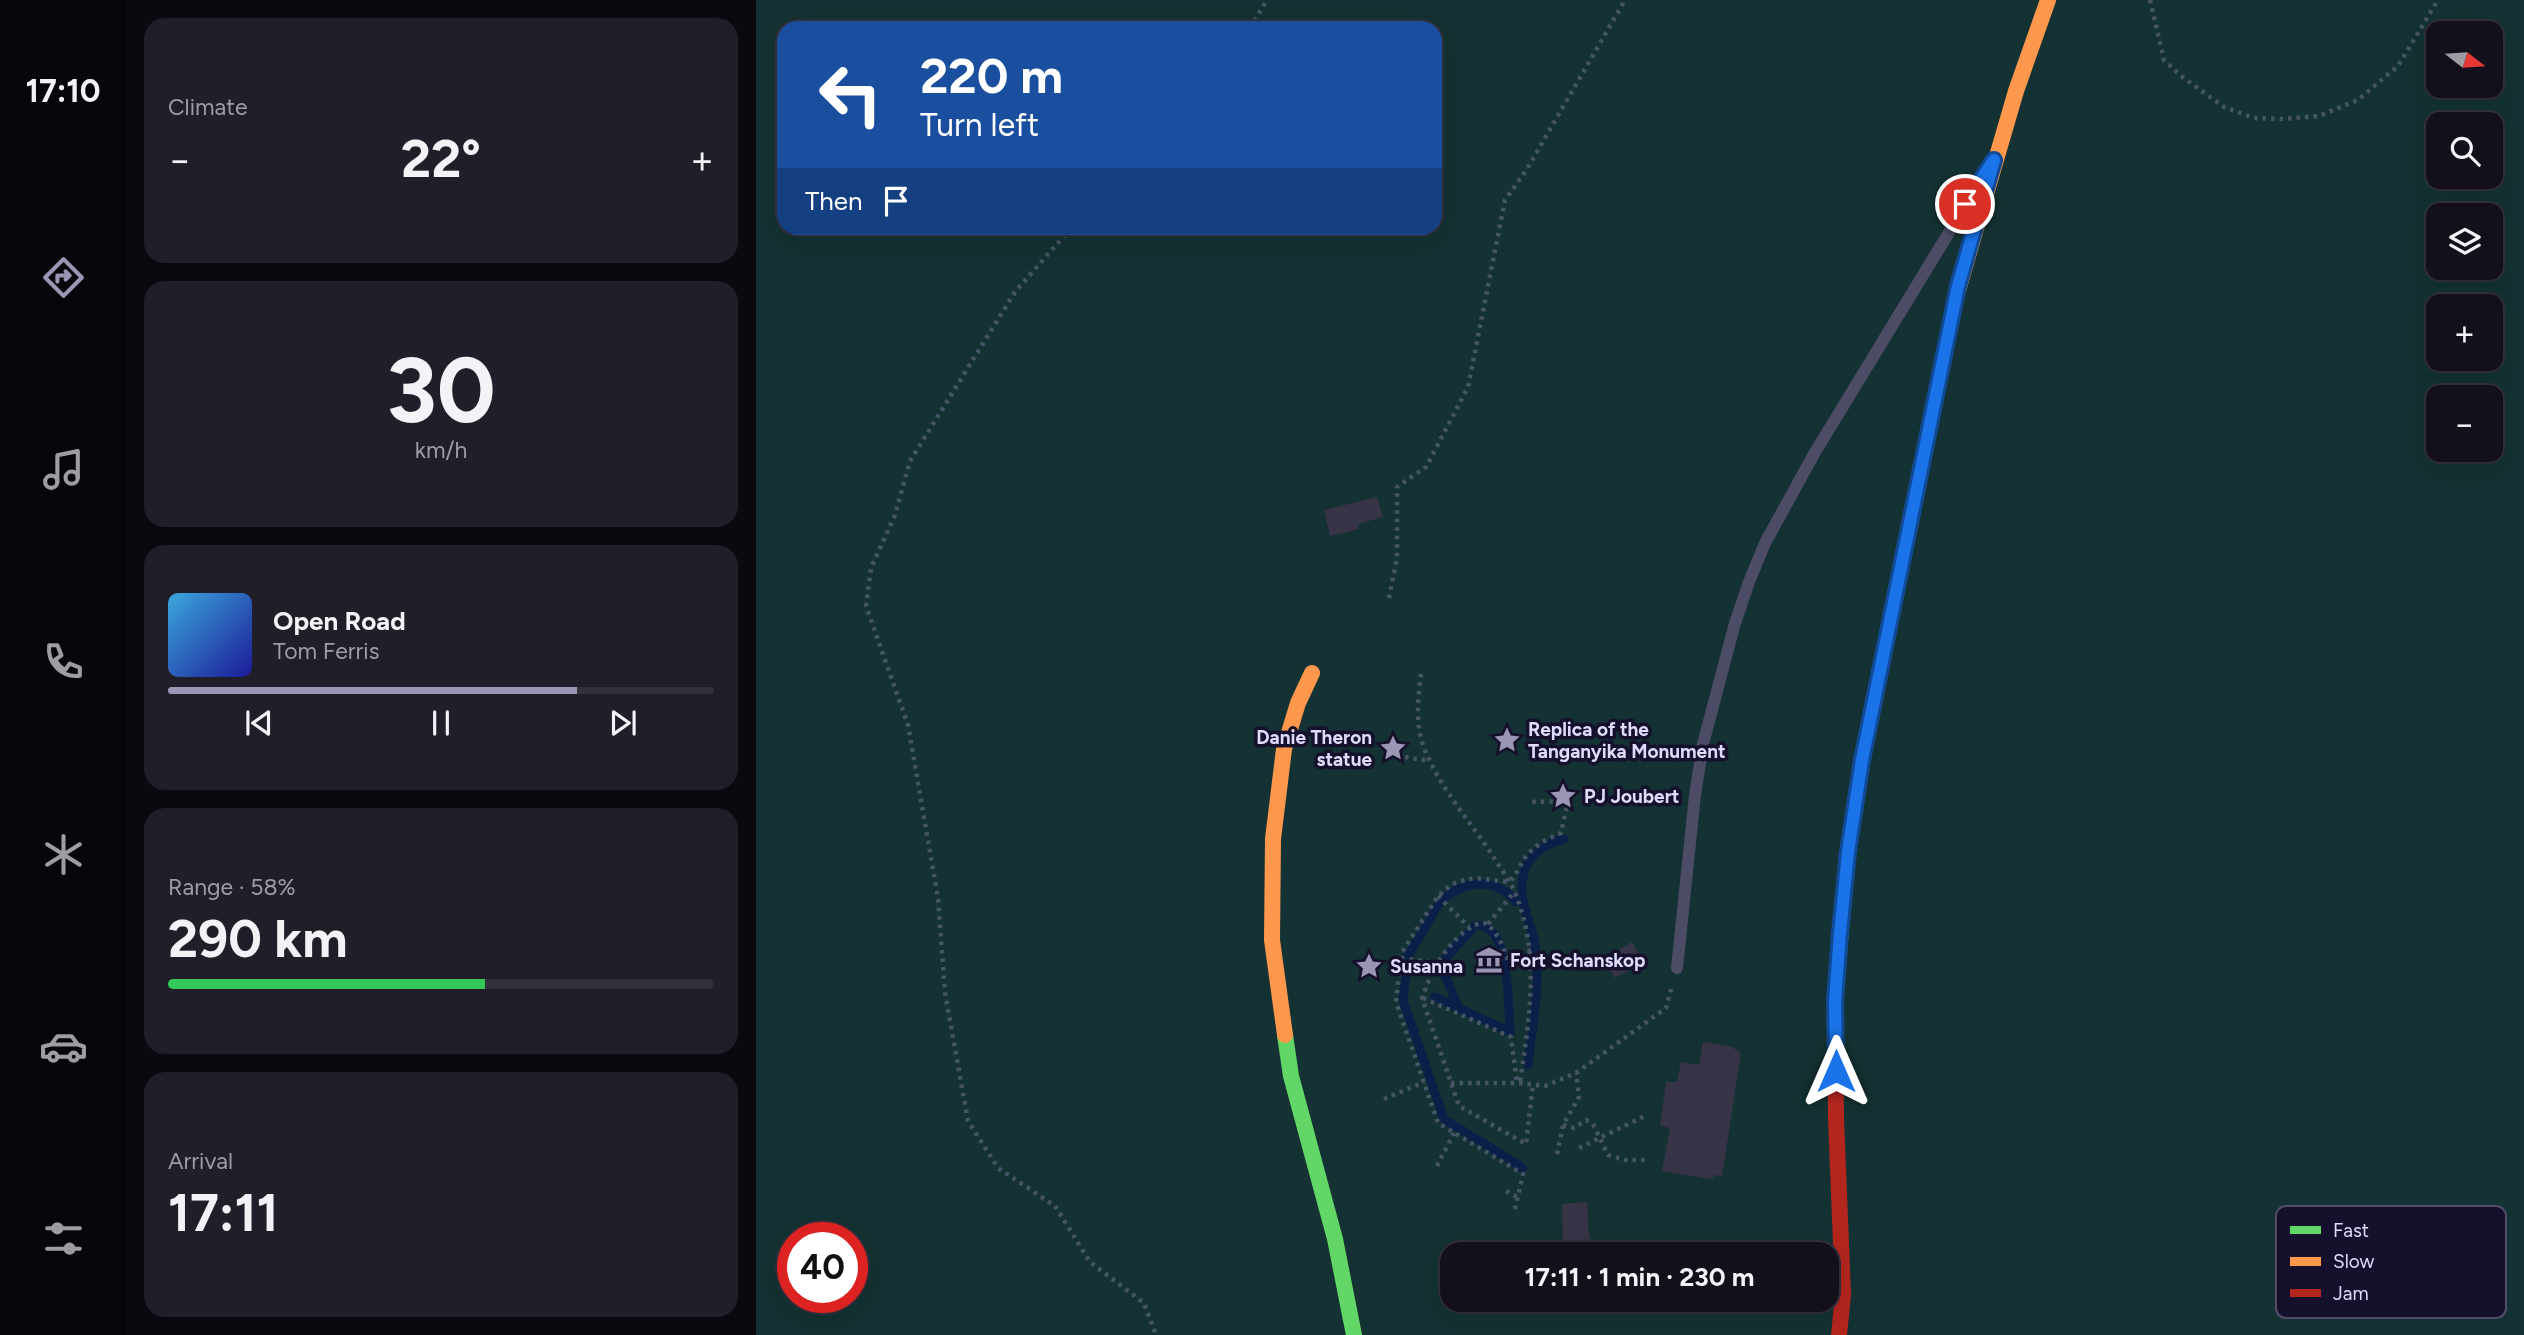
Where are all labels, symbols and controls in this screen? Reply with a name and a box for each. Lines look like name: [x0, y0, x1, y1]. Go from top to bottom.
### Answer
north arrow: [2426, 21, 2502, 98]
map controls: [2426, 21, 2503, 462]
text: 220 m: [920, 46, 1063, 105]
icon: left: [805, 49, 896, 140]
text: 17:10: [25, 72, 101, 110]
text: Climate: [168, 93, 247, 121]
text: Turn left: [920, 106, 1039, 144]
button: search: [2426, 112, 2503, 189]
text: 22°: [401, 128, 481, 190]
text: −: [168, 137, 192, 183]
text: +: [690, 137, 714, 183]
pin: [1935, 174, 1995, 234]
icon: arrive: [877, 182, 915, 220]
text: Then: [805, 185, 863, 217]
icon: arrive: [1946, 185, 1984, 223]
button: layers: [2426, 203, 2503, 280]
icon: directions: [39, 253, 88, 302]
button: +: [2426, 294, 2503, 371]
text: 30: [386, 336, 496, 445]
button: −: [2426, 385, 2503, 462]
text: km/h: [415, 436, 467, 464]
icon: music: [39, 445, 88, 494]
text: Open Road: [273, 605, 406, 637]
icon: phone: [39, 637, 88, 686]
text: Tom Ferris: [273, 637, 379, 665]
icon: previous: [240, 704, 278, 742]
icon: pause: [422, 704, 460, 742]
icon: next: [604, 704, 642, 742]
place label: Replica of the Tanganyika Monument: [1528, 718, 1726, 763]
place icon: Replica of the Tanganyika Monument: [1492, 725, 1522, 755]
place label: Danie Theron statue: [1256, 726, 1372, 771]
place icon: Danie Theron statue: [1378, 733, 1408, 763]
place icon: PJ Joubert: [1548, 781, 1578, 811]
place label: PJ Joubert: [1584, 785, 1680, 808]
icon: climate: [39, 830, 88, 879]
text: Range · 58%: [168, 873, 296, 901]
text: 290 km: [168, 908, 348, 970]
museum icon: Fort Schanskop: [1474, 945, 1504, 975]
place label: Fort Schanskop: [1510, 949, 1645, 972]
place icon: Susanna: [1354, 951, 1384, 981]
place label: Susanna: [1390, 955, 1463, 978]
icon: car: [39, 1022, 88, 1071]
position arrow: [1799, 1034, 1873, 1108]
text: Arrival: [168, 1147, 233, 1175]
text: 17:11: [168, 1182, 278, 1244]
legend: [2276, 1206, 2506, 1318]
icon: filters: [39, 1214, 88, 1263]
text: Fast: [2333, 1219, 2369, 1242]
speed limit sign: 40: [777, 1222, 868, 1313]
text: Slow: [2333, 1250, 2375, 1273]
text: 17:11 · 1 min · 230 m: [1524, 1261, 1755, 1293]
text: Jam: [2333, 1282, 2369, 1305]

